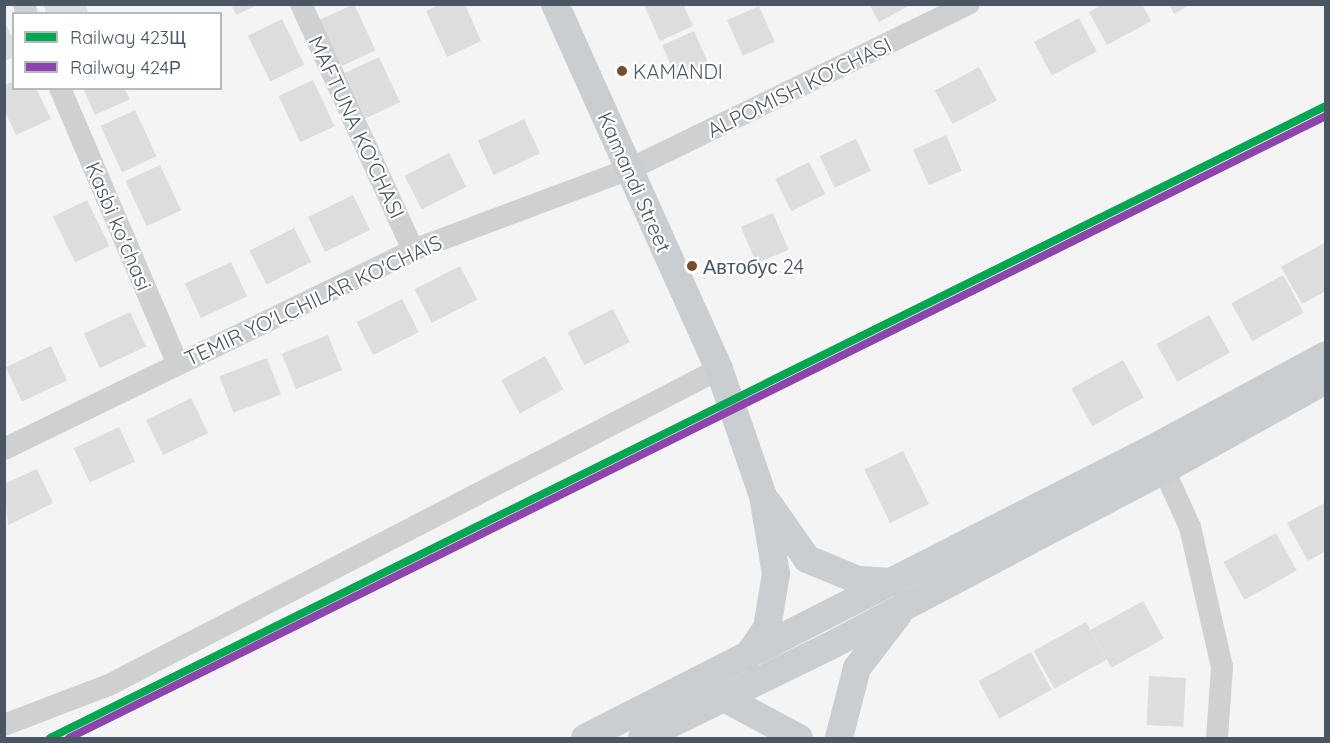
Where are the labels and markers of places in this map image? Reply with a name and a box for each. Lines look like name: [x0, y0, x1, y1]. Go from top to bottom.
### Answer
place label: KAMANDI: [633, 59, 723, 83]
marker: KAMANDI: [616, 65, 628, 77]
place label: Автобус 24: [703, 254, 804, 278]
marker: Автобус 24: [686, 260, 698, 272]

